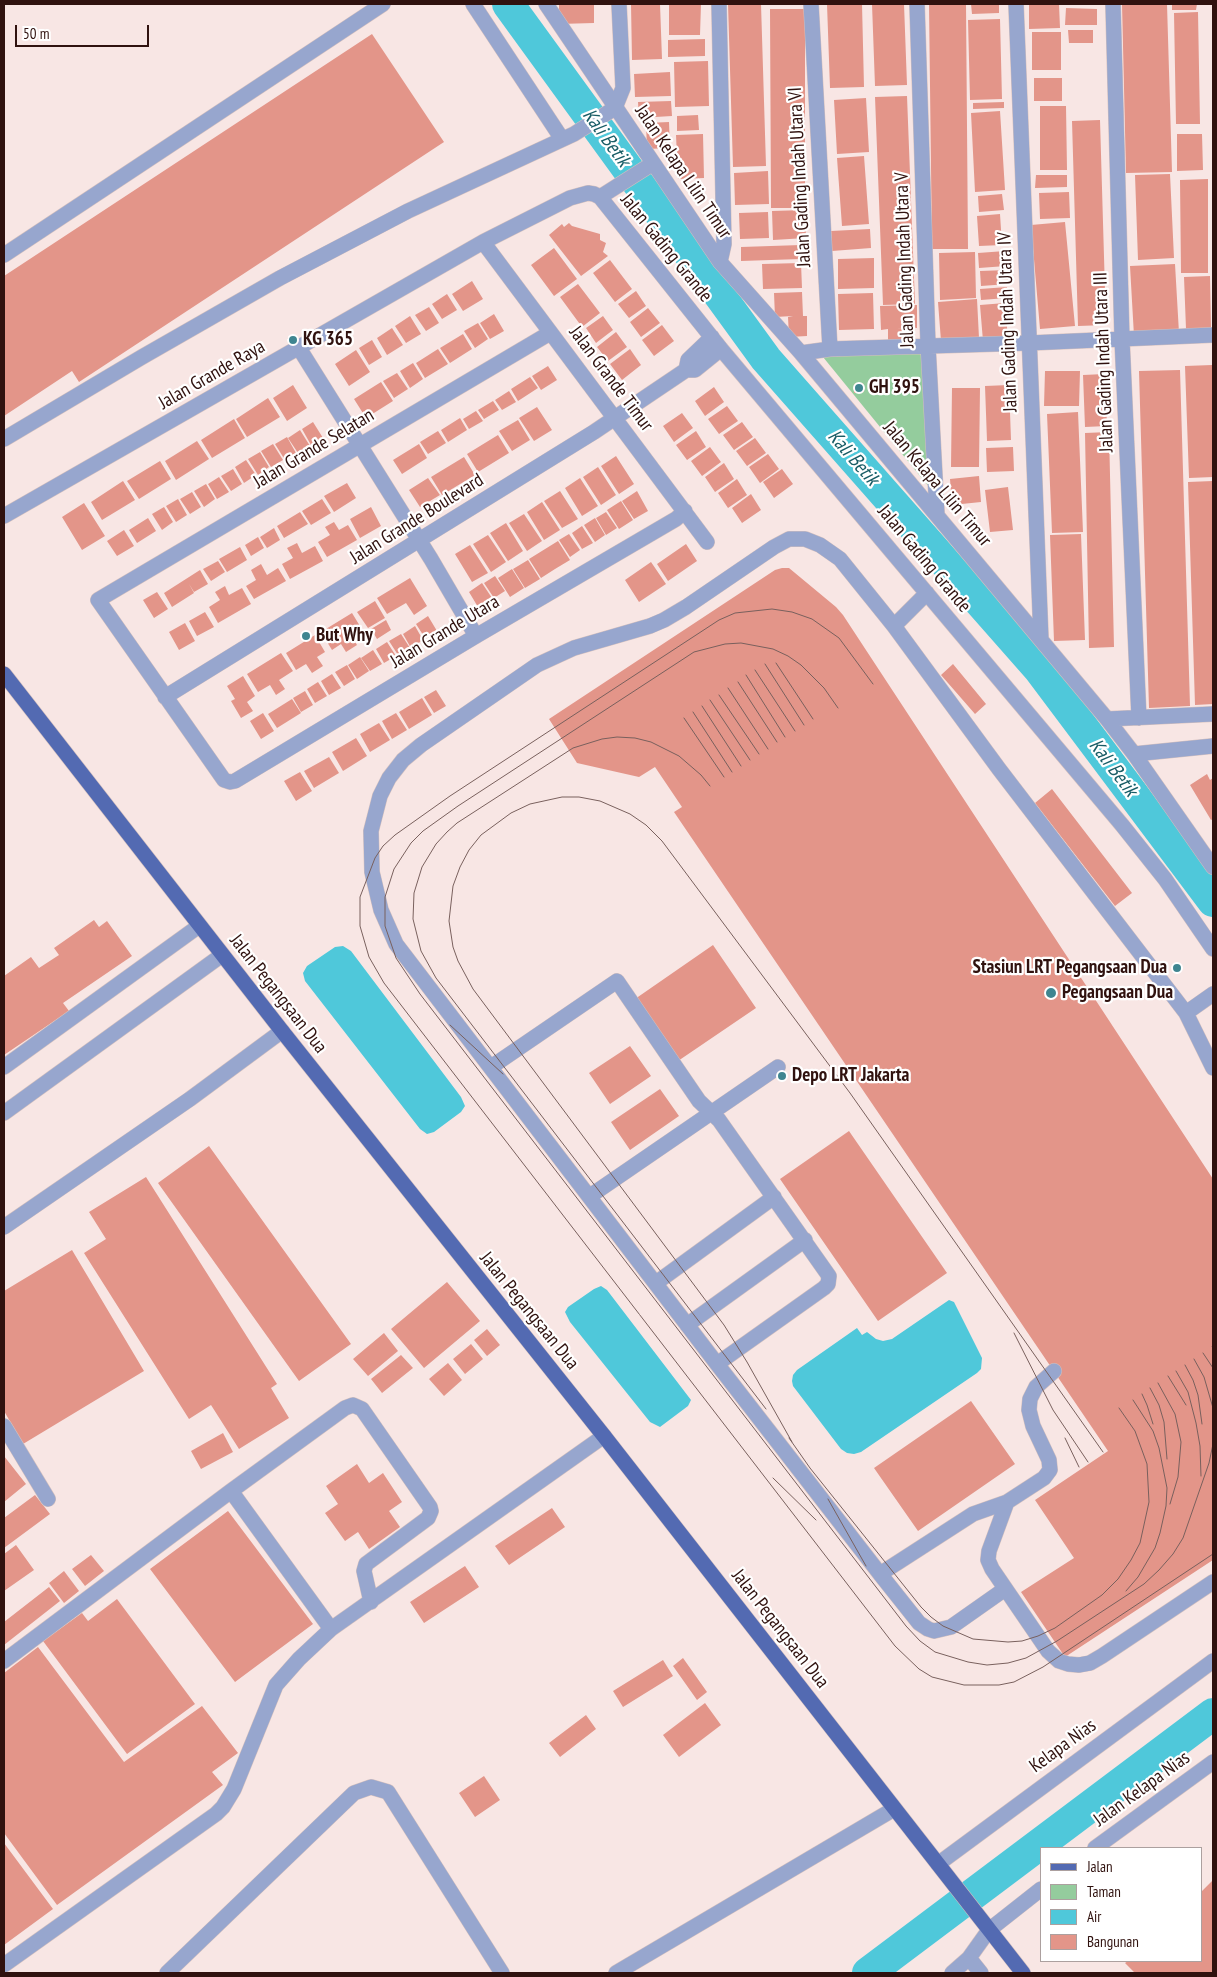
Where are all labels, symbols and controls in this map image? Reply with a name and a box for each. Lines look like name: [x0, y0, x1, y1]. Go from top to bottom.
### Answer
scale bar: [18, 15, 151, 47]
text: 50 m: [23, 24, 49, 43]
street label: Jalan Gading Indah Utara VI: [784, 86, 816, 268]
street label: Jalan Kelapa Lilin Timur: [630, 101, 736, 243]
water label: Kali Betik: [577, 104, 635, 172]
street label: Jalan Gading Indah Utara V: [891, 172, 919, 348]
street label: Jalan Gading Grande: [615, 189, 717, 307]
street label: Jalan Gading Indah Utara IV: [993, 232, 1023, 412]
street label: Jalan Gading Indah Utara III: [1089, 272, 1119, 452]
street label: Jalan Grande Timur: [564, 322, 658, 436]
place label: KG 365: [303, 329, 353, 351]
marker: KG 365: [287, 334, 299, 346]
street label: Jalan Grande Raya: [155, 335, 269, 415]
place label: GH 395: [869, 377, 920, 399]
marker: GH 395: [853, 382, 865, 394]
street label: Jalan Grande Selatan: [250, 404, 378, 494]
street label: Jalan Kelapa Lilin Timur: [878, 417, 996, 551]
water label: Kali Betik: [822, 425, 884, 491]
street label: Jalan Grande Boulevard: [346, 469, 488, 569]
street label: Jalan Gading Grande: [873, 501, 975, 617]
street label: Jalan Grande Utara: [387, 591, 503, 673]
place label: But Why: [316, 625, 373, 647]
marker: But Why: [300, 630, 312, 642]
water label: Kali Betik: [1084, 734, 1142, 802]
street label: Jalan Pegangsaan Dua: [225, 930, 331, 1058]
place label: Stasiun LRT Pegangsaan Dua: [973, 957, 1167, 979]
marker: Stasiun LRT Pegangsaan Dua: [1171, 962, 1183, 974]
place label: Pegangsaan Dua: [1062, 982, 1173, 1004]
marker: Pegangsaan Dua: [1044, 986, 1058, 1000]
place label: Depo LRT Jakarta: [792, 1065, 909, 1087]
marker: Depo LRT Jakarta: [776, 1070, 788, 1082]
street label: Jalan Pegangsaan Dua: [475, 1248, 583, 1374]
street label: Jalan Pegangsaan Dua: [727, 1565, 833, 1693]
street label: Kelapa Nias: [1025, 1714, 1101, 1778]
street label: Jalan Kelapa Nias: [1089, 1746, 1195, 1832]
legend: [1040, 1847, 1202, 1962]
text: Jalan: [1087, 1857, 1113, 1876]
text: Taman: [1087, 1882, 1121, 1901]
text: Air: [1087, 1907, 1101, 1926]
text: Bangunan: [1087, 1932, 1139, 1951]

